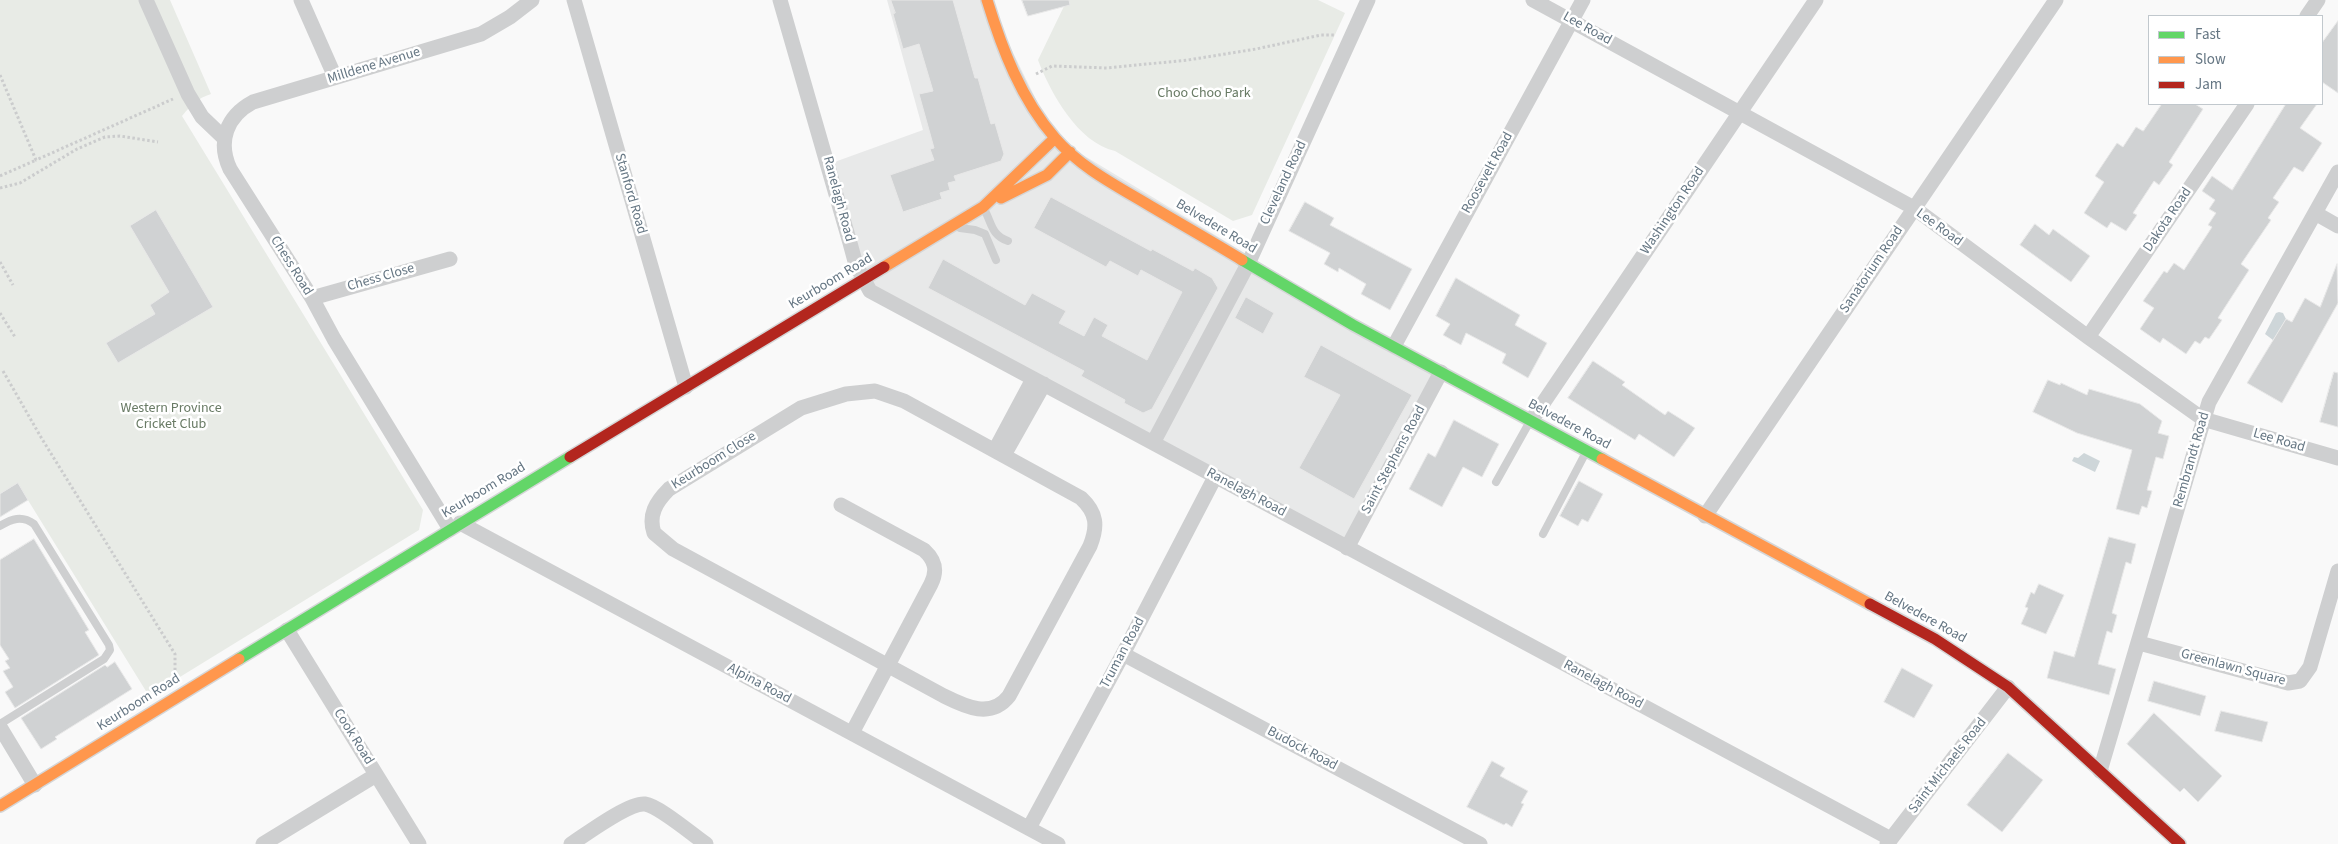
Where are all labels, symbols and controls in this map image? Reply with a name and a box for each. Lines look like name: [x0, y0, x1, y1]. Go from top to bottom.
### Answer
street label: Lee Road: [1560, 9, 1614, 49]
legend: [2148, 15, 2323, 105]
text: Fast: [2195, 24, 2221, 45]
street label: Milldene Avenue: [326, 44, 422, 88]
text: Slow: [2195, 49, 2226, 70]
text: Jam: [2195, 74, 2222, 95]
park label: Choo Choo Park: [1157, 86, 1251, 102]
street label: Roosevelt Road: [1459, 129, 1517, 217]
street label: Cleveland Road: [1257, 138, 1311, 228]
street label: Stanford Road: [610, 152, 650, 236]
street label: Ranelagh Road: [819, 154, 857, 244]
street label: Washington Road: [1637, 164, 1709, 258]
street label: Dakota Road: [2140, 185, 2196, 255]
street label: Belvedere Road: [1173, 196, 1259, 258]
street label: Lee Road: [1912, 206, 1966, 250]
street label: Sanatorium Road: [1837, 223, 1907, 317]
street label: Chess Road: [266, 233, 316, 299]
street label: Keurboom Road: [786, 250, 876, 314]
street label: Chess Close: [346, 260, 416, 296]
street label: Belvedere Road: [1525, 396, 1613, 454]
park label: Western Province Cricket Club: [120, 401, 222, 434]
street label: Saint Stephens Road: [1358, 403, 1430, 517]
street label: Rembrandt Road: [2170, 410, 2214, 510]
street label: Lee Road: [2251, 426, 2307, 456]
street label: Keurboom Close: [669, 428, 759, 494]
street label: Keurboom Road: [439, 459, 529, 523]
street label: Ranelagh Road: [1203, 465, 1289, 521]
street label: Belvedere Road: [1881, 588, 1969, 648]
street label: Truman Road: [1097, 614, 1149, 692]
street label: Greenlawn Square: [2179, 646, 2287, 690]
street label: Ranelagh Road: [1560, 657, 1646, 713]
street label: Alpina Road: [724, 660, 794, 708]
street label: Keurboom Road: [94, 671, 184, 735]
street label: Cook Road: [329, 706, 377, 768]
street label: Saint Michaels Road: [1905, 715, 1991, 817]
street label: Budock Road: [1264, 723, 1340, 775]

